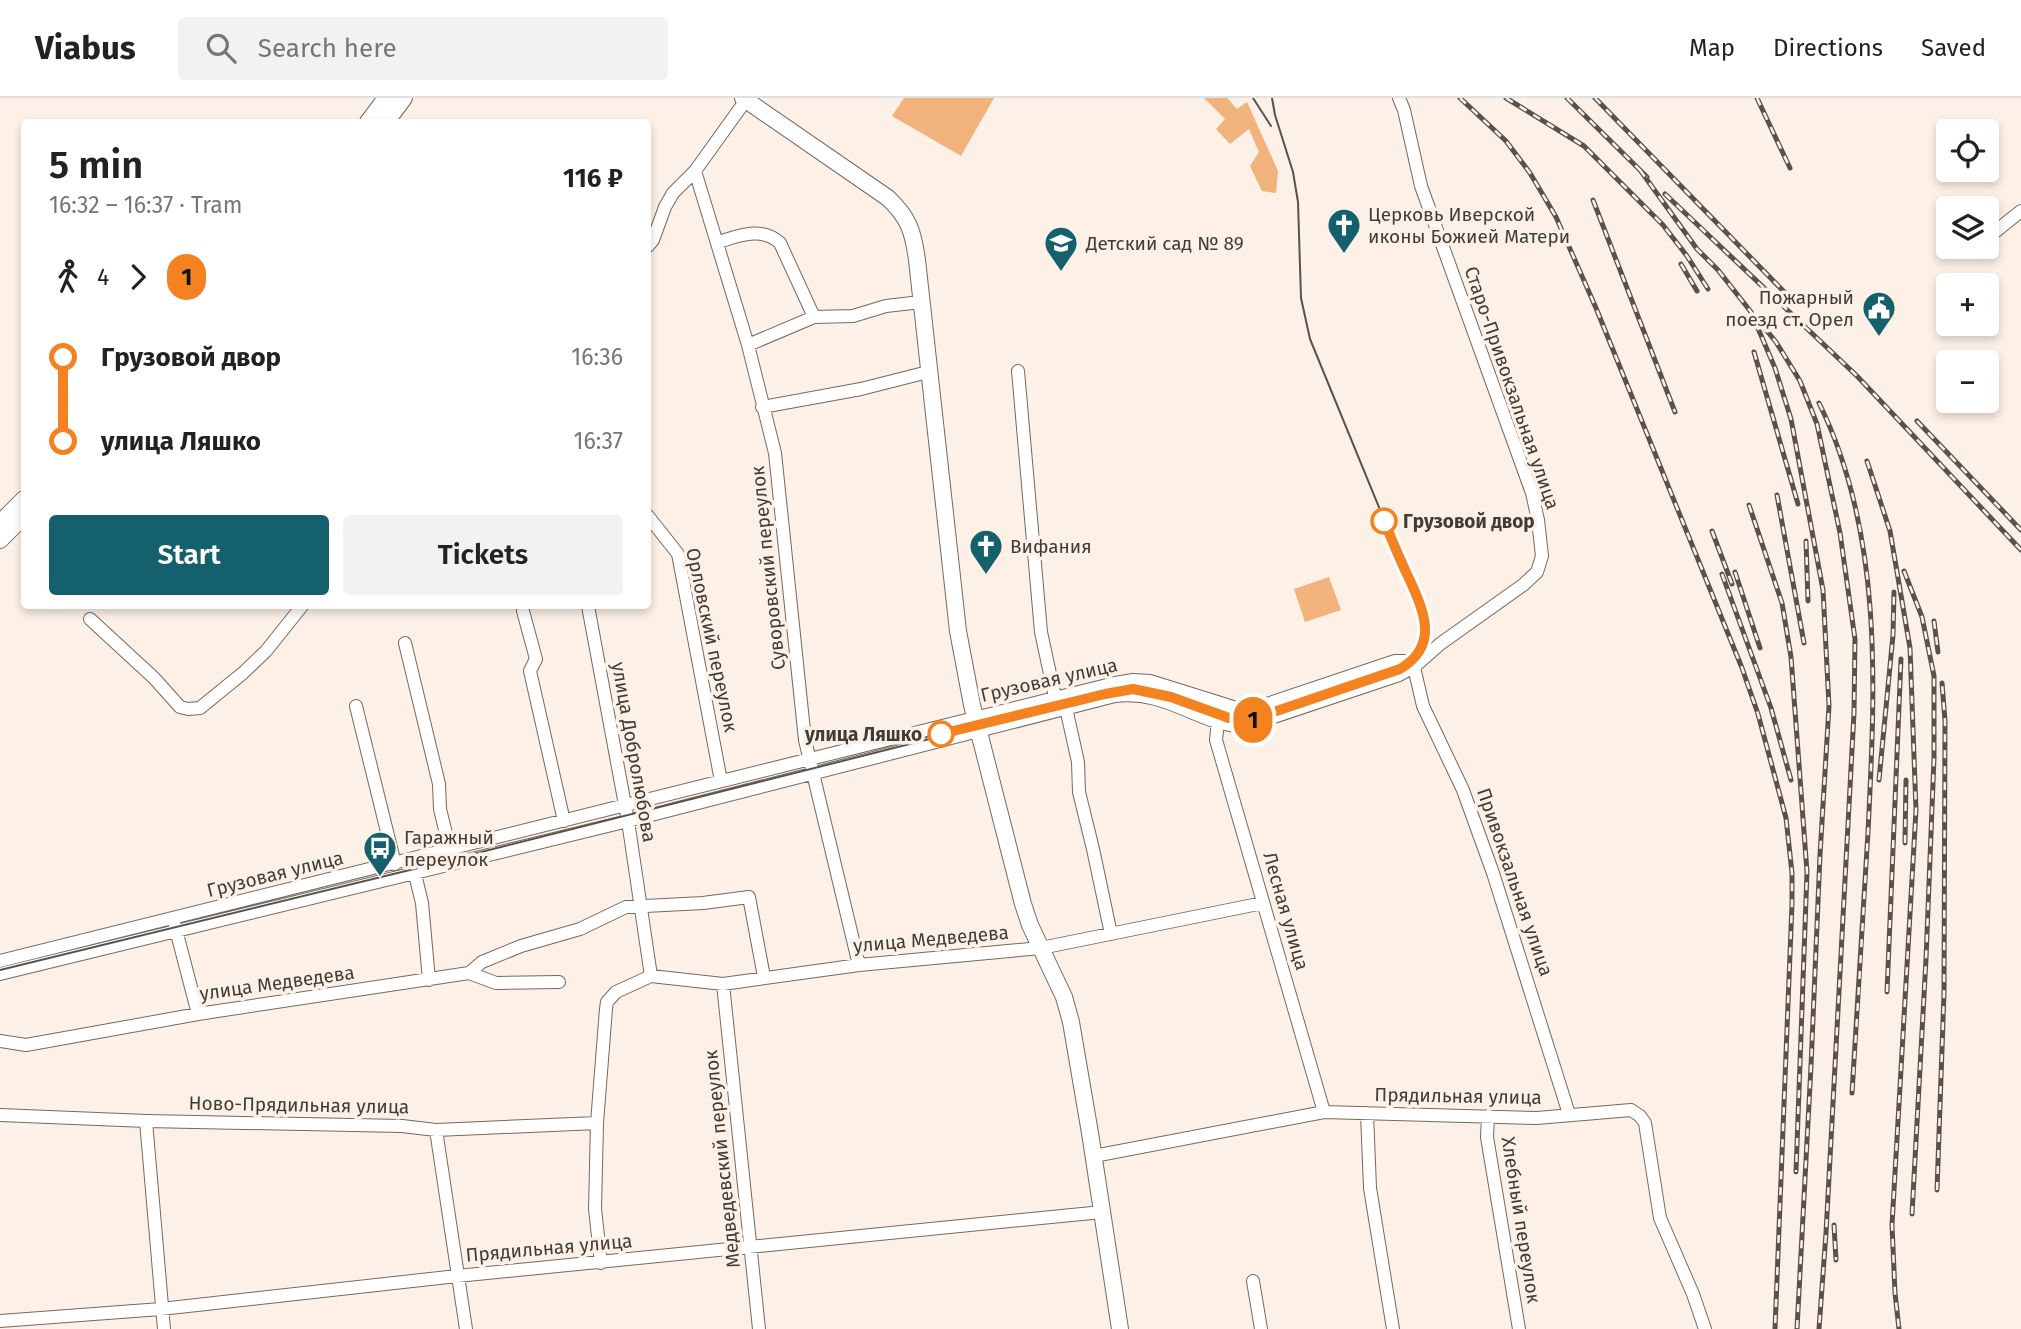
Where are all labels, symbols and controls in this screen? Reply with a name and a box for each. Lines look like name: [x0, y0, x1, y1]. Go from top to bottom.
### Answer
search box: [178, 17, 668, 80]
text: Viabus: [35, 28, 136, 68]
icon: search: [202, 29, 240, 67]
text: Search here: [258, 33, 397, 64]
text: Map: [1689, 34, 1735, 62]
text: Directions: [1773, 34, 1883, 62]
text: Saved: [1921, 34, 1986, 62]
map controls: [1936, 119, 1999, 413]
button: locate: [1936, 119, 1999, 182]
text: 5 min: [49, 142, 143, 188]
text: 116 ₽: [563, 163, 623, 194]
text: 16:32 – 16:37 · Tram: [49, 191, 242, 219]
button: layers: [1936, 196, 1999, 259]
place label: Церковь Иверской иконы Божией Матери: [1368, 203, 1570, 248]
church icon: Церковь Иверской иконы Божией Матери: [1325, 206, 1363, 255]
school or university icon: Детский сад № 89: [1042, 224, 1080, 273]
place label: Детский сад № 89: [1085, 232, 1244, 255]
icon: walk: [49, 258, 87, 296]
icon: forward: [119, 258, 157, 296]
text: 4: [97, 263, 109, 291]
text: 1: [181, 263, 192, 291]
street label: Старо-Привокзальная улица: [1460, 264, 1564, 512]
button: +: [1936, 273, 1999, 336]
place label: Пожарный поезд ст. Орел: [1725, 286, 1854, 331]
public building icon: Пожарный поезд ст. Орел: [1860, 289, 1898, 338]
text: Грузовой двор: [101, 342, 281, 373]
text: 16:36: [571, 343, 623, 371]
button: −: [1936, 350, 1999, 413]
text: улица Ляшко: [101, 426, 261, 457]
text: 16:37: [573, 427, 623, 455]
street label: Суворовский переулок: [746, 465, 790, 671]
marker: Грузовой двор: [1371, 508, 1397, 534]
place label: Грузовой двор: [1403, 510, 1535, 533]
button: Start: [49, 515, 329, 595]
button: Tickets: [343, 515, 623, 595]
church icon: Вифания: [967, 527, 1005, 576]
place label: Вифания: [1010, 535, 1092, 558]
street label: Орловский переулок: [681, 546, 743, 734]
street label: Грузовая улица: [978, 653, 1120, 707]
street label: улица Добролюбова: [607, 660, 661, 844]
line badge: 1: [1230, 697, 1276, 743]
text: 1: [1247, 706, 1259, 734]
marker: улица Ляшко: [928, 721, 954, 747]
place label: улица Ляшко: [804, 723, 922, 746]
street label: Привокзальная улица: [1472, 785, 1558, 979]
place label: Гаражный переулок: [404, 826, 494, 871]
bus stop icon: Гаражный переулок: [361, 829, 399, 878]
street label: Грузовая улица: [204, 846, 346, 902]
street label: Лесная улица: [1258, 849, 1314, 973]
street label: улица Медведева: [852, 921, 1010, 957]
street label: улица Медведева: [198, 961, 356, 1005]
street label: Медведевский переулок: [699, 1049, 745, 1269]
street label: Прядильная улица: [1374, 1083, 1542, 1109]
street label: Ново-Прядильная улица: [189, 1092, 409, 1118]
street label: Хлебный переулок: [1496, 1135, 1546, 1305]
street label: Прядильная улица: [465, 1229, 633, 1267]

